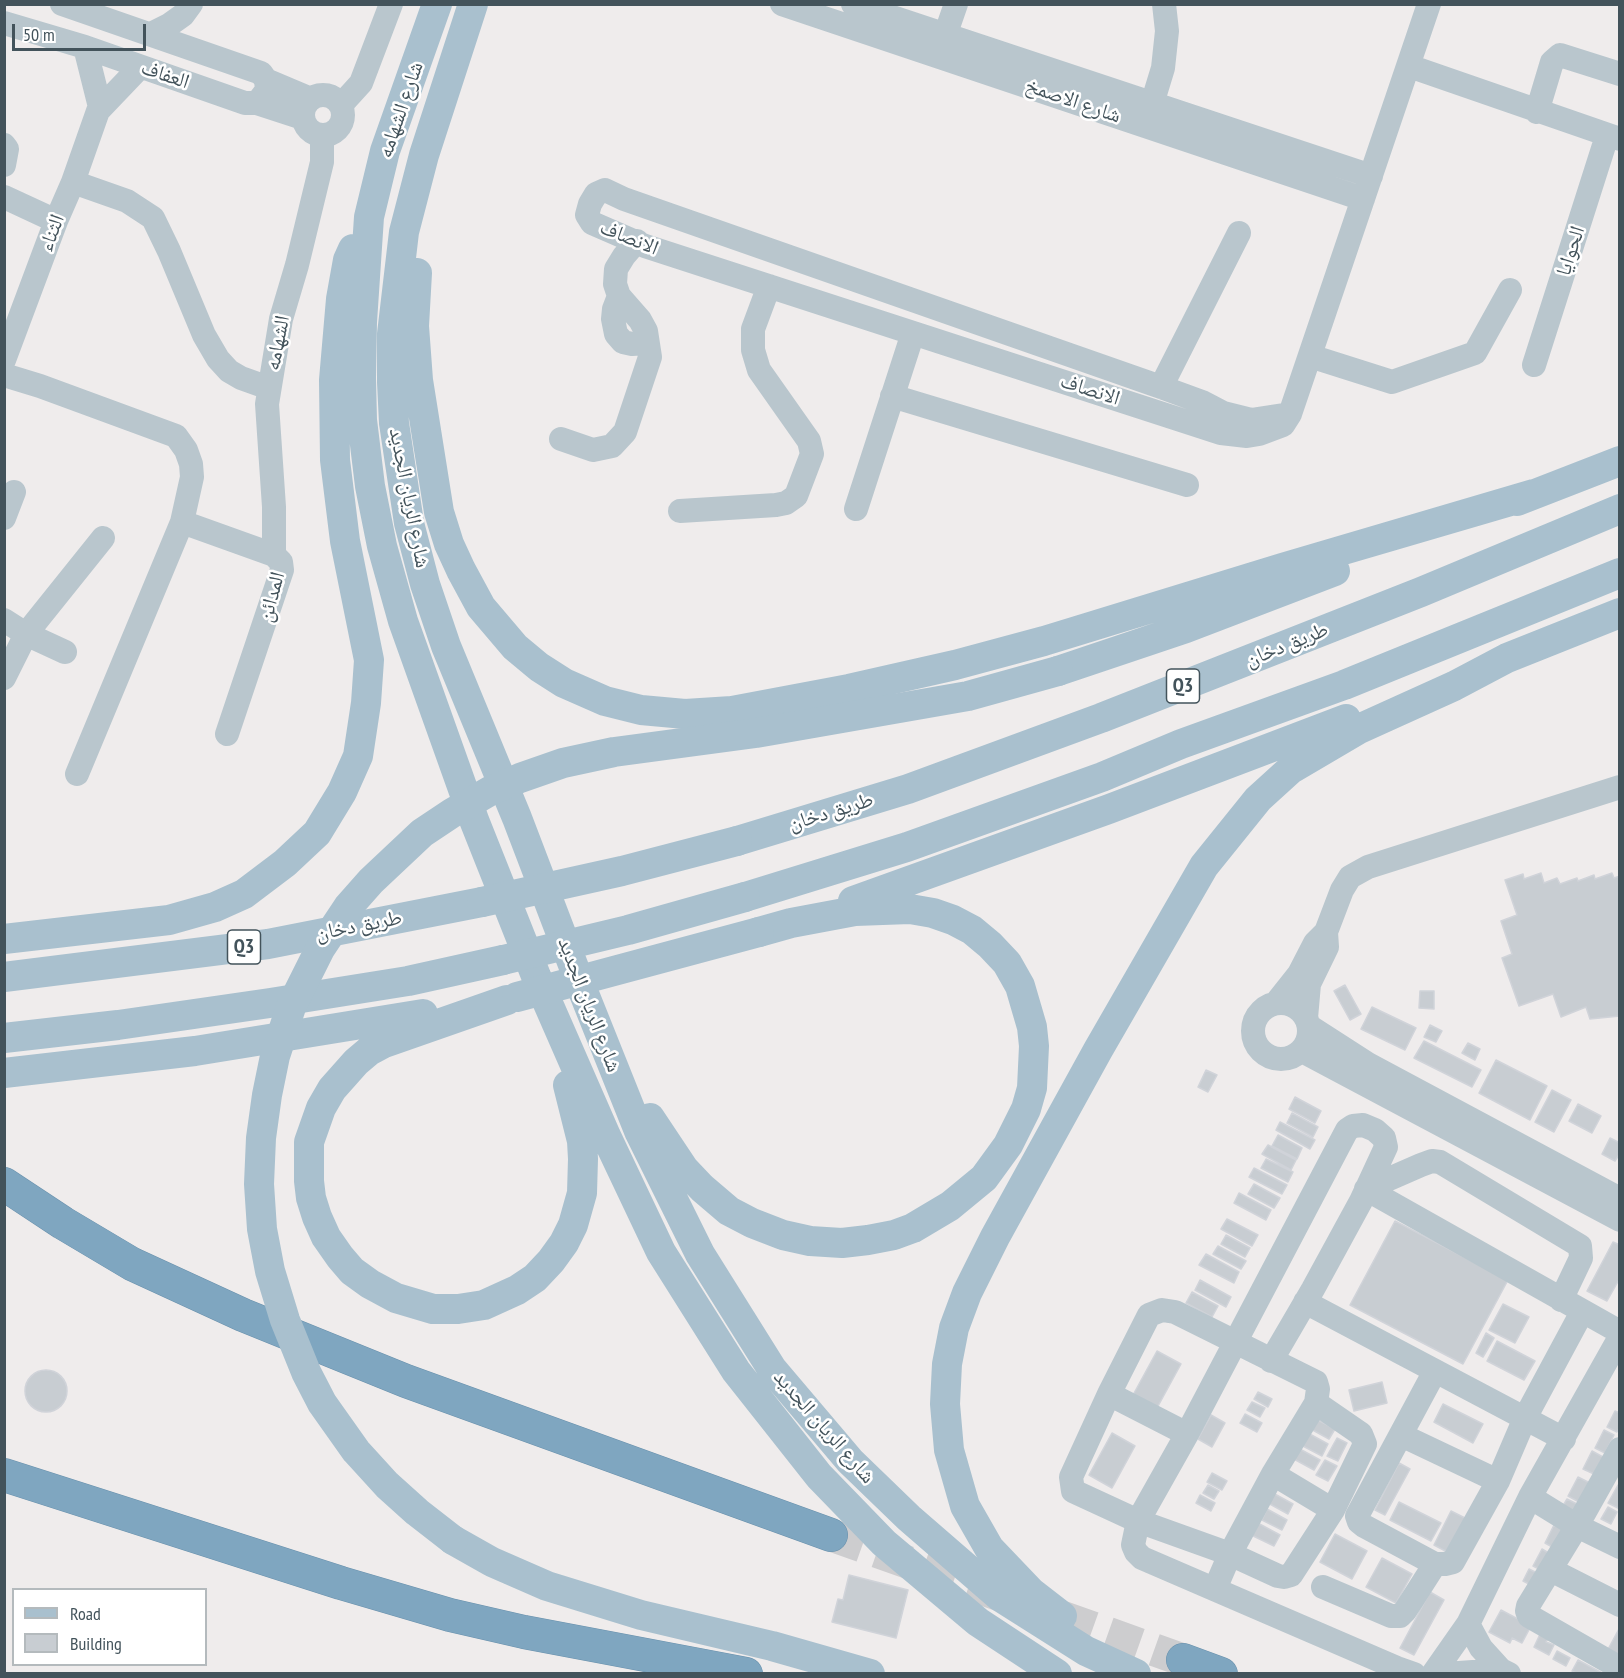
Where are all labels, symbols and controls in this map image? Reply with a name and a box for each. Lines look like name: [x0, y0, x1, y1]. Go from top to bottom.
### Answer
scale bar: [15, 12, 148, 50]
text: 50 m: [23, 23, 55, 46]
street label: العفاف: [138, 55, 192, 95]
street label: شارع الشهامه: [373, 59, 429, 161]
street label: شارع الاصمخ: [1022, 73, 1124, 129]
street label: الثناء: [33, 211, 71, 255]
street label: الانصاف: [596, 215, 662, 261]
street label: الحوايا: [1551, 223, 1591, 279]
street label: الشهامه: [260, 313, 296, 373]
street label: الانصاف: [1057, 369, 1123, 411]
street label: شارع الريان الجديد: [383, 426, 435, 570]
street label: المدائن: [253, 569, 291, 625]
street label: طريق دخان: [1242, 617, 1332, 673]
road number: Q3: [1166, 669, 1200, 703]
street label: طريق دخان: [786, 787, 876, 837]
street label: طريق دخان: [314, 905, 404, 947]
road number: Q3: [228, 930, 260, 964]
street label: شارع الريان الجديد: [552, 934, 626, 1076]
street label: شارع الريان الجديد: [768, 1365, 880, 1489]
legend: [12, 1588, 207, 1666]
text: Road: [70, 1602, 101, 1625]
text: Building: [70, 1632, 122, 1655]

